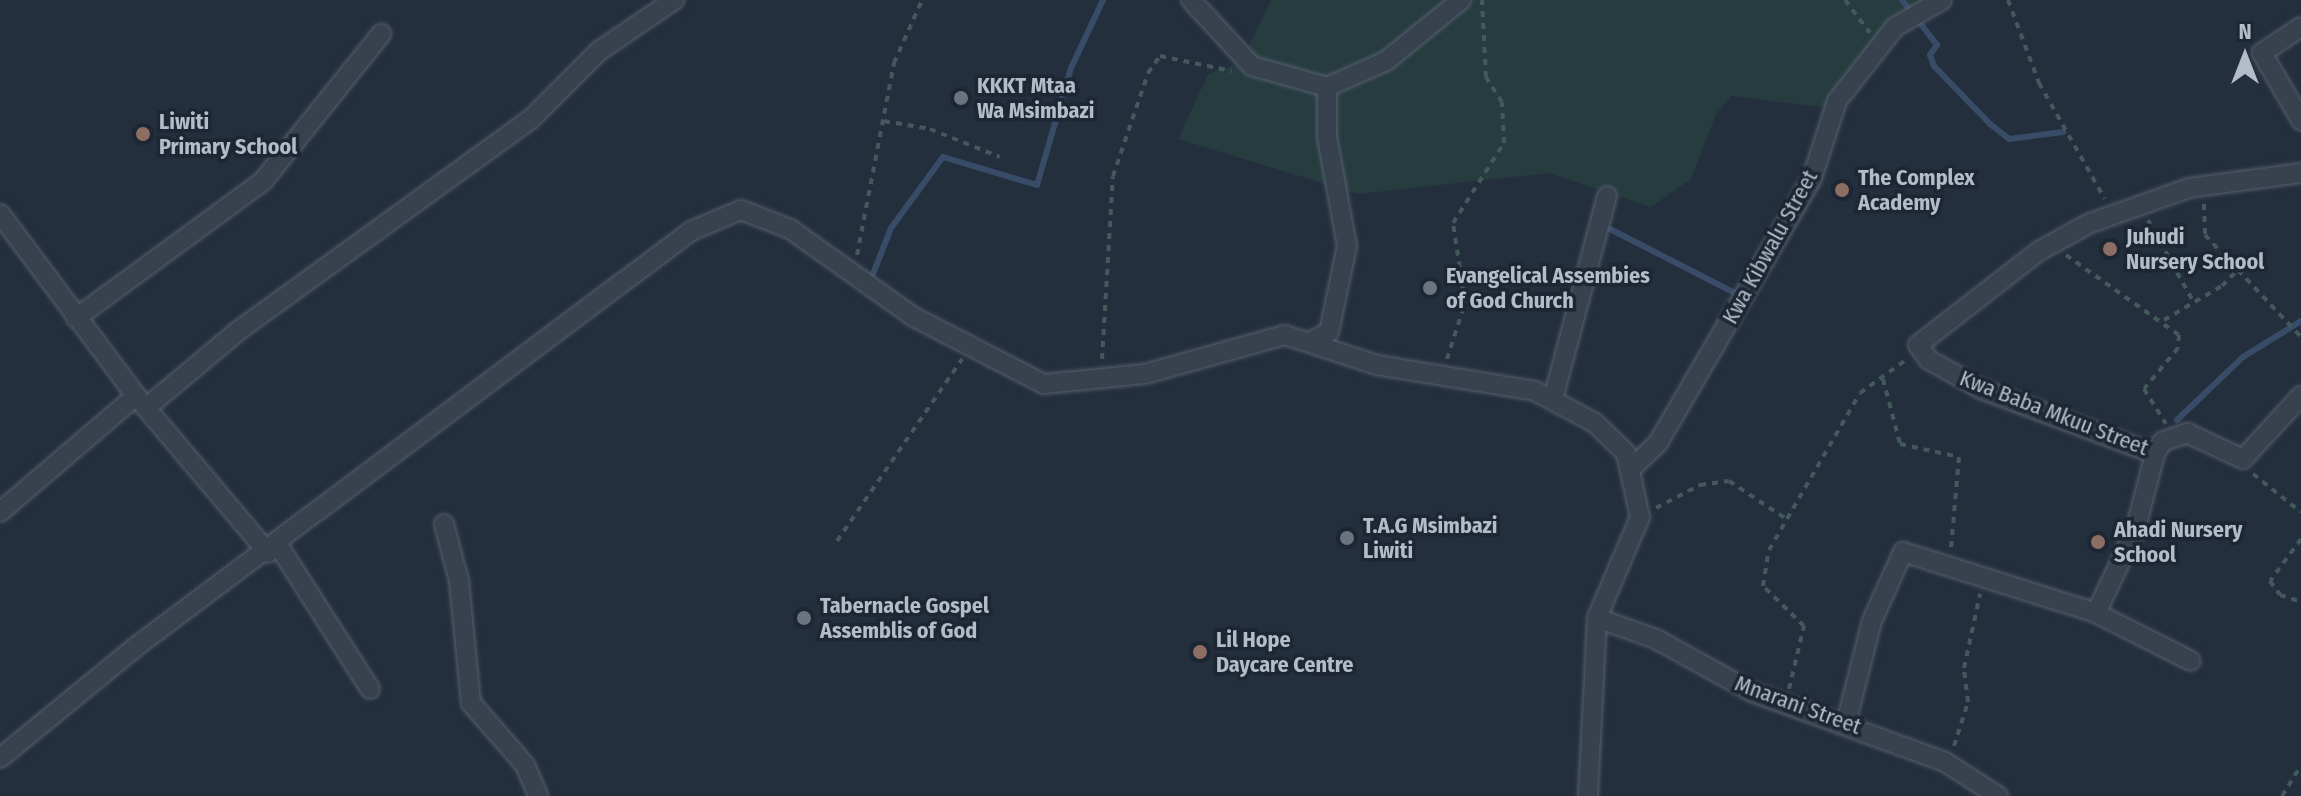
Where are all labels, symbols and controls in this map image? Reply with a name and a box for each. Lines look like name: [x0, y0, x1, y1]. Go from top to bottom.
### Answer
north arrow: [2205, 16, 2285, 96]
text: N: [2238, 18, 2252, 45]
place label: KKKT Mtaa Wa Msimbazi: [977, 72, 1094, 124]
marker: KKKT Mtaa Wa Msimbazi: [952, 89, 970, 107]
place label: Liwiti Primary School: [159, 108, 297, 160]
marker: Liwiti Primary School: [134, 125, 152, 143]
place label: The Complex Academy: [1858, 164, 1975, 216]
street label: Kwa Kibwalu Street: [1717, 165, 1823, 329]
marker: The Complex Academy: [1833, 181, 1851, 199]
place label: Juhudi Nursery School: [2126, 223, 2264, 274]
marker: Juhudi Nursery School: [2101, 240, 2119, 258]
place label: Evangelical Assembies of God Church: [1446, 262, 1650, 314]
marker: Evangelical Assembies of God Church: [1421, 279, 1439, 297]
street label: Kwa Baba Mkuu Street: [1956, 365, 2152, 461]
place label: T.A.G Msimbazi Liwiti: [1363, 512, 1498, 564]
place label: Ahadi Nursery School: [2114, 516, 2242, 568]
marker: T.A.G Msimbazi Liwiti: [1338, 529, 1356, 547]
marker: Ahadi Nursery School: [2089, 533, 2107, 551]
place label: Tabernacle Gospel Assemblis of God: [820, 592, 989, 644]
marker: Tabernacle Gospel Assemblis of God: [795, 609, 813, 627]
place label: Lil Hope Daycare Centre: [1216, 626, 1353, 678]
marker: Lil Hope Daycare Centre: [1191, 643, 1209, 661]
street label: Mnarani Street: [1731, 670, 1865, 740]

